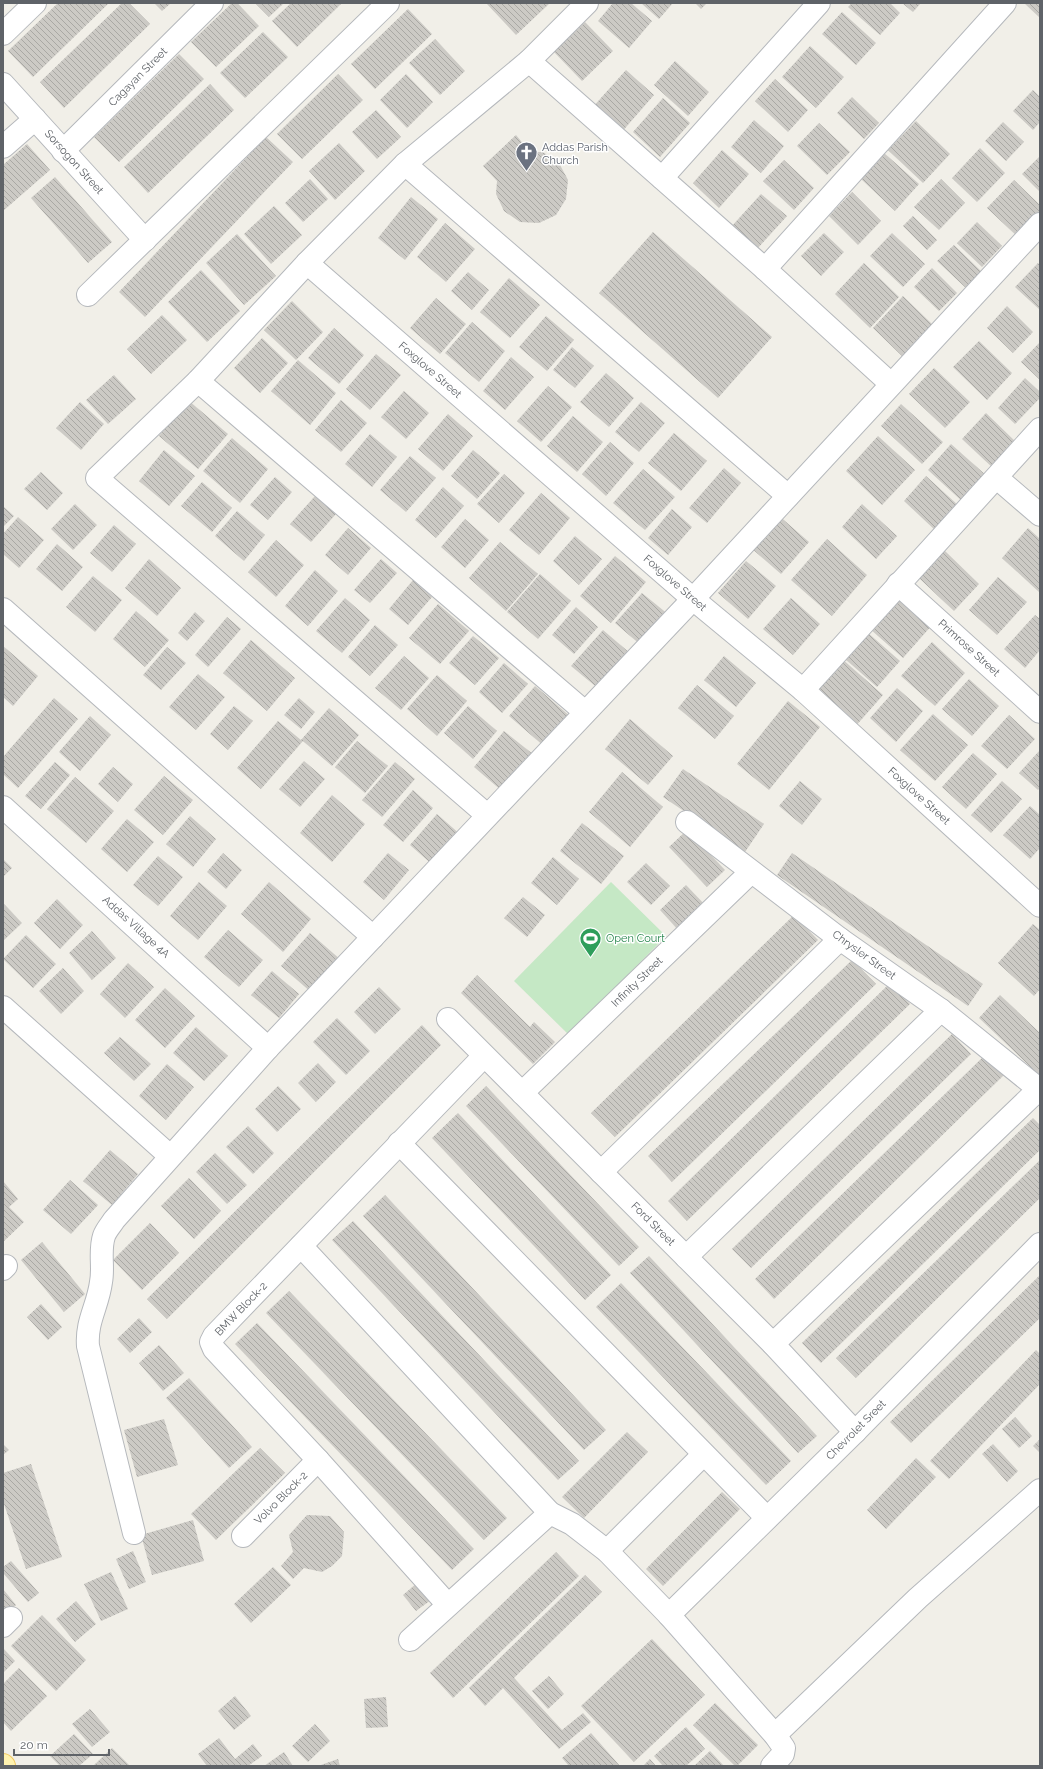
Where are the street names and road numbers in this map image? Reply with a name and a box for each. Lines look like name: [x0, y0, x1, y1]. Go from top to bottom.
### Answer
street label: Cagayan Street: [106, 45, 170, 109]
street label: Sorsogon Street: [42, 127, 106, 197]
street label: Foxglove Street: [396, 339, 464, 401]
street label: Foxglove Street: [641, 552, 709, 614]
street label: Primrose Street: [935, 617, 1003, 679]
street label: Foxglove Street: [885, 765, 953, 828]
street label: Addas Village 4A: [100, 893, 173, 961]
street label: Chrysler Street: [830, 928, 899, 983]
street label: Infinity Street: [609, 954, 666, 1010]
street label: Ford Street: [628, 1199, 678, 1249]
street label: BMW Block-2: [212, 1279, 270, 1339]
street label: Chevrolet Sreet: [823, 1397, 889, 1463]
street label: Volvo Block-2: [252, 1469, 310, 1527]

